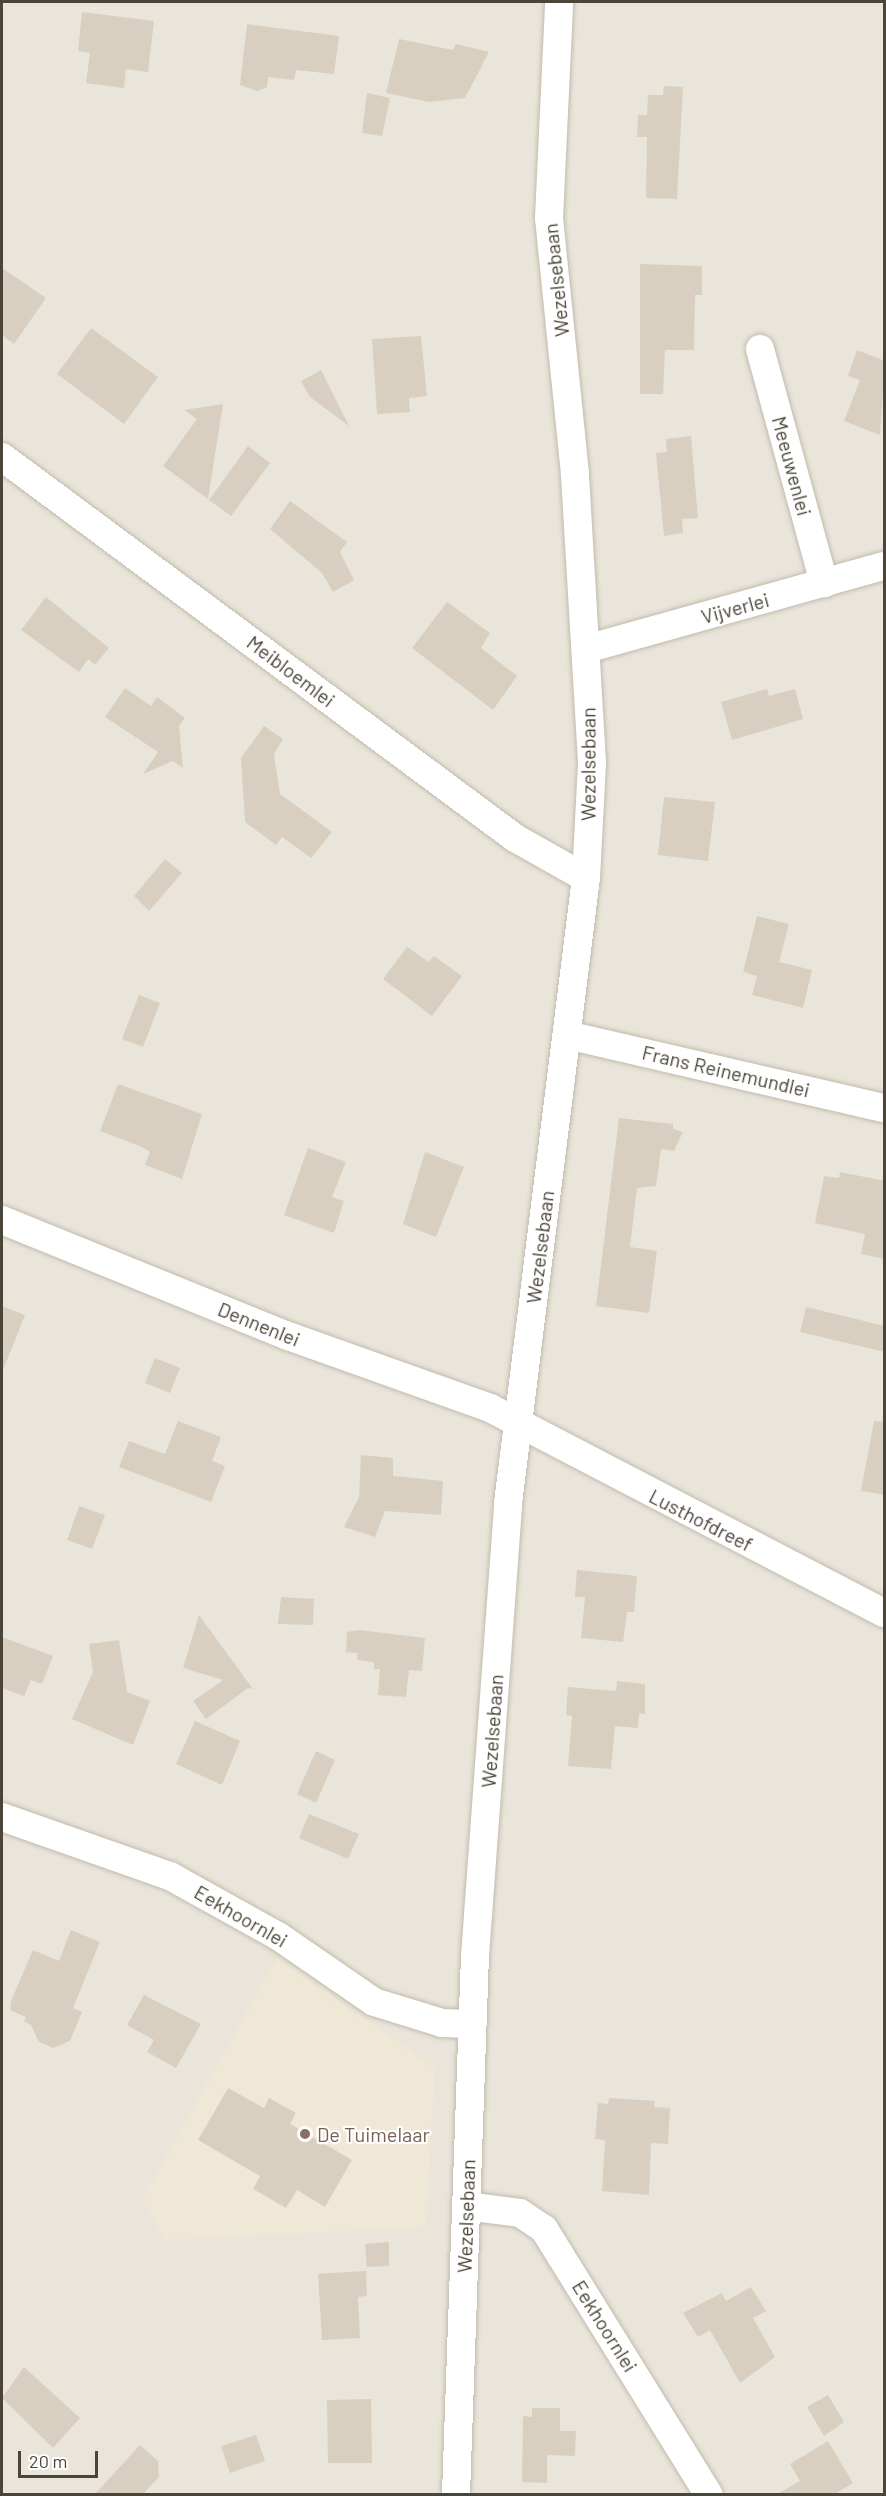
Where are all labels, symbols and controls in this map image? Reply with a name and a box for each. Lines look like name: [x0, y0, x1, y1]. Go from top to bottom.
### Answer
street label: Wezelsebaan: [538, 222, 574, 338]
street label: Meeuwenlei: [767, 414, 817, 518]
street label: Vijverlei: [698, 587, 772, 629]
street label: Meibloemlei: [242, 630, 340, 712]
street label: Wezelsebaan: [576, 707, 600, 821]
street label: Frans Reinemundlei: [640, 1040, 812, 1102]
street label: Wezelsebaan: [521, 1189, 559, 1305]
street label: Dennenlei: [215, 1297, 303, 1351]
street label: Lusthofdreef: [645, 1484, 757, 1556]
street label: Wezelsebaan: [476, 1673, 508, 1789]
street label: Eekhoornlei: [190, 1880, 292, 1952]
place label: De Tuimelaar: [317, 2122, 430, 2146]
marker: De Tuimelaar: [298, 2127, 312, 2141]
street label: Wezelsebaan: [452, 2159, 480, 2273]
street label: Eekhoornlei: [567, 2276, 643, 2376]
scale bar: [21, 2439, 100, 2477]
text: 20 m: [29, 2450, 67, 2472]

